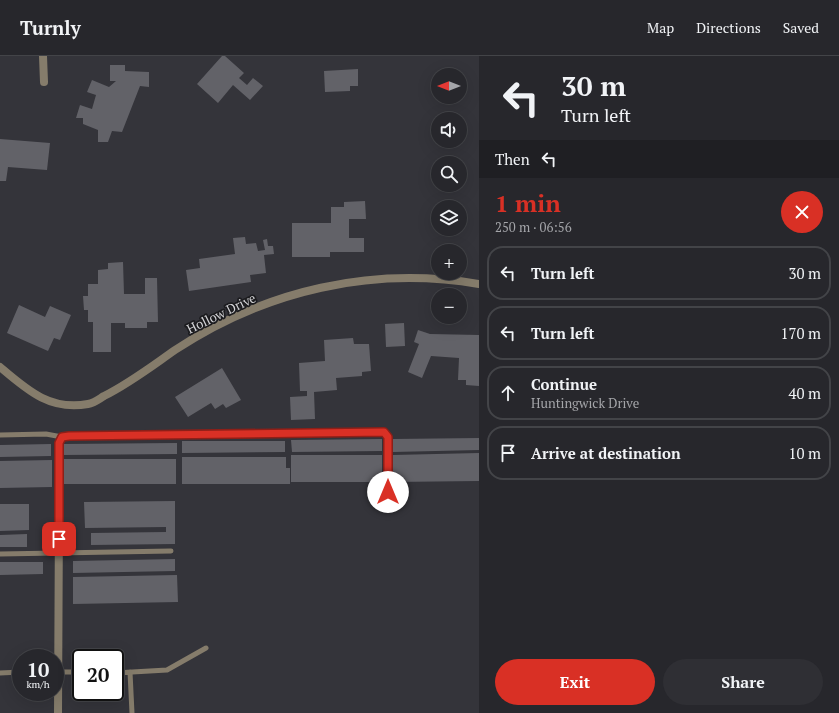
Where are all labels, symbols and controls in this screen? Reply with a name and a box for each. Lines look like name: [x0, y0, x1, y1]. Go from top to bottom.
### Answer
text: Turnly: [20, 15, 81, 40]
text: Map: [647, 18, 674, 37]
text: Directions: [696, 18, 761, 37]
text: Saved: [783, 18, 819, 37]
text: 30 m: [561, 67, 626, 104]
north arrow: [431, 68, 467, 104]
map controls: [431, 68, 467, 324]
icon: left: [495, 72, 547, 124]
text: Turn left: [561, 103, 631, 127]
button: sound: [431, 112, 467, 148]
icon: left: [538, 148, 560, 170]
text: Then: [495, 149, 530, 169]
button: search: [431, 156, 467, 192]
text: 1 min: [495, 187, 561, 219]
button: close: [781, 191, 823, 233]
button: layers: [431, 200, 467, 236]
text: 250 m · 06:56: [495, 218, 572, 236]
button: +: [431, 244, 467, 280]
icon: left: [497, 262, 519, 284]
text: Turn left: [531, 263, 595, 283]
text: 30 m: [788, 263, 821, 283]
street label: Hollow Drive: [183, 288, 259, 338]
button: −: [431, 288, 467, 324]
icon: left: [497, 322, 519, 344]
text: Turn left: [531, 323, 595, 343]
text: 170 m: [780, 323, 821, 343]
text: Continue: [531, 374, 597, 394]
icon: ahead: [497, 382, 519, 404]
text: 40 m: [788, 383, 821, 403]
text: Huntingwick Drive: [531, 394, 639, 412]
icon: arrive: [497, 442, 519, 464]
text: Arrive at destination: [531, 443, 681, 463]
text: 10 m: [788, 443, 821, 463]
position arrow: [367, 471, 409, 513]
pin: [42, 522, 76, 556]
icon: arrive: [48, 528, 70, 550]
speed limit sign: 20: [72, 649, 124, 701]
text: 10: [27, 656, 49, 683]
button: Exit: [495, 659, 655, 705]
button: Share: [663, 659, 823, 705]
text: km/h: [26, 678, 50, 691]

